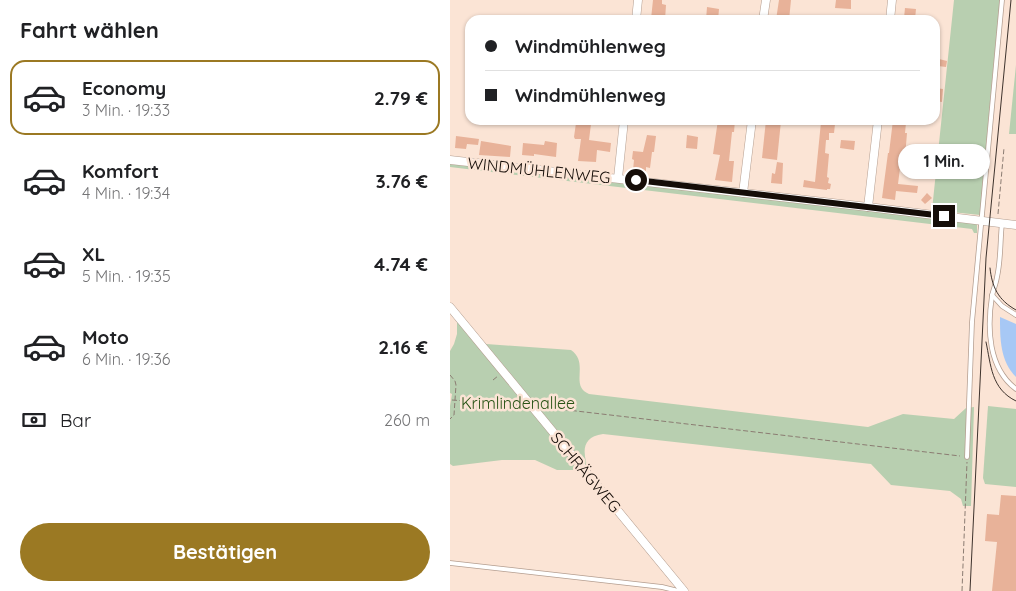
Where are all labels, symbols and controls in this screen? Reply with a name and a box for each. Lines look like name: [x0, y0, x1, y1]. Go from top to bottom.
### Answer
text: Fahrt wählen: [20, 16, 159, 44]
text: Windmühlenweg: [515, 34, 666, 58]
icon: car: [22, 75, 67, 120]
text: Economy: [82, 76, 166, 100]
text: Windmühlenweg: [515, 83, 666, 107]
text: 2.79 €: [374, 86, 428, 110]
text: 3 Min. · 19:33: [82, 100, 170, 120]
callout: 1 Min.: [898, 144, 990, 178]
text: 1 Min.: [923, 151, 965, 171]
street label: WINDMÜHLENWEG: [467, 153, 611, 187]
icon: car: [22, 158, 67, 203]
text: Komfort: [82, 159, 159, 183]
text: 3.76 €: [375, 169, 428, 193]
route start: [625, 169, 647, 191]
text: 4 Min. · 19:34: [82, 183, 170, 203]
route end: [933, 205, 955, 227]
icon: car: [22, 241, 67, 286]
text: XL: [82, 242, 105, 266]
text: 4.74 €: [374, 252, 428, 276]
text: 5 Min. · 19:35: [82, 266, 171, 286]
icon: car: [22, 324, 67, 369]
text: Moto: [82, 325, 129, 349]
text: 2.16 €: [378, 335, 428, 359]
text: 6 Min. · 19:36: [82, 349, 170, 369]
park label: Krimlindenallee: [461, 393, 575, 413]
icon: cash: [20, 406, 48, 434]
text: Bar: [60, 408, 91, 432]
text: 260 m: [384, 410, 430, 430]
street label: SCHRÄGWEG: [547, 428, 625, 516]
button: Bestätigen: [20, 523, 430, 581]

